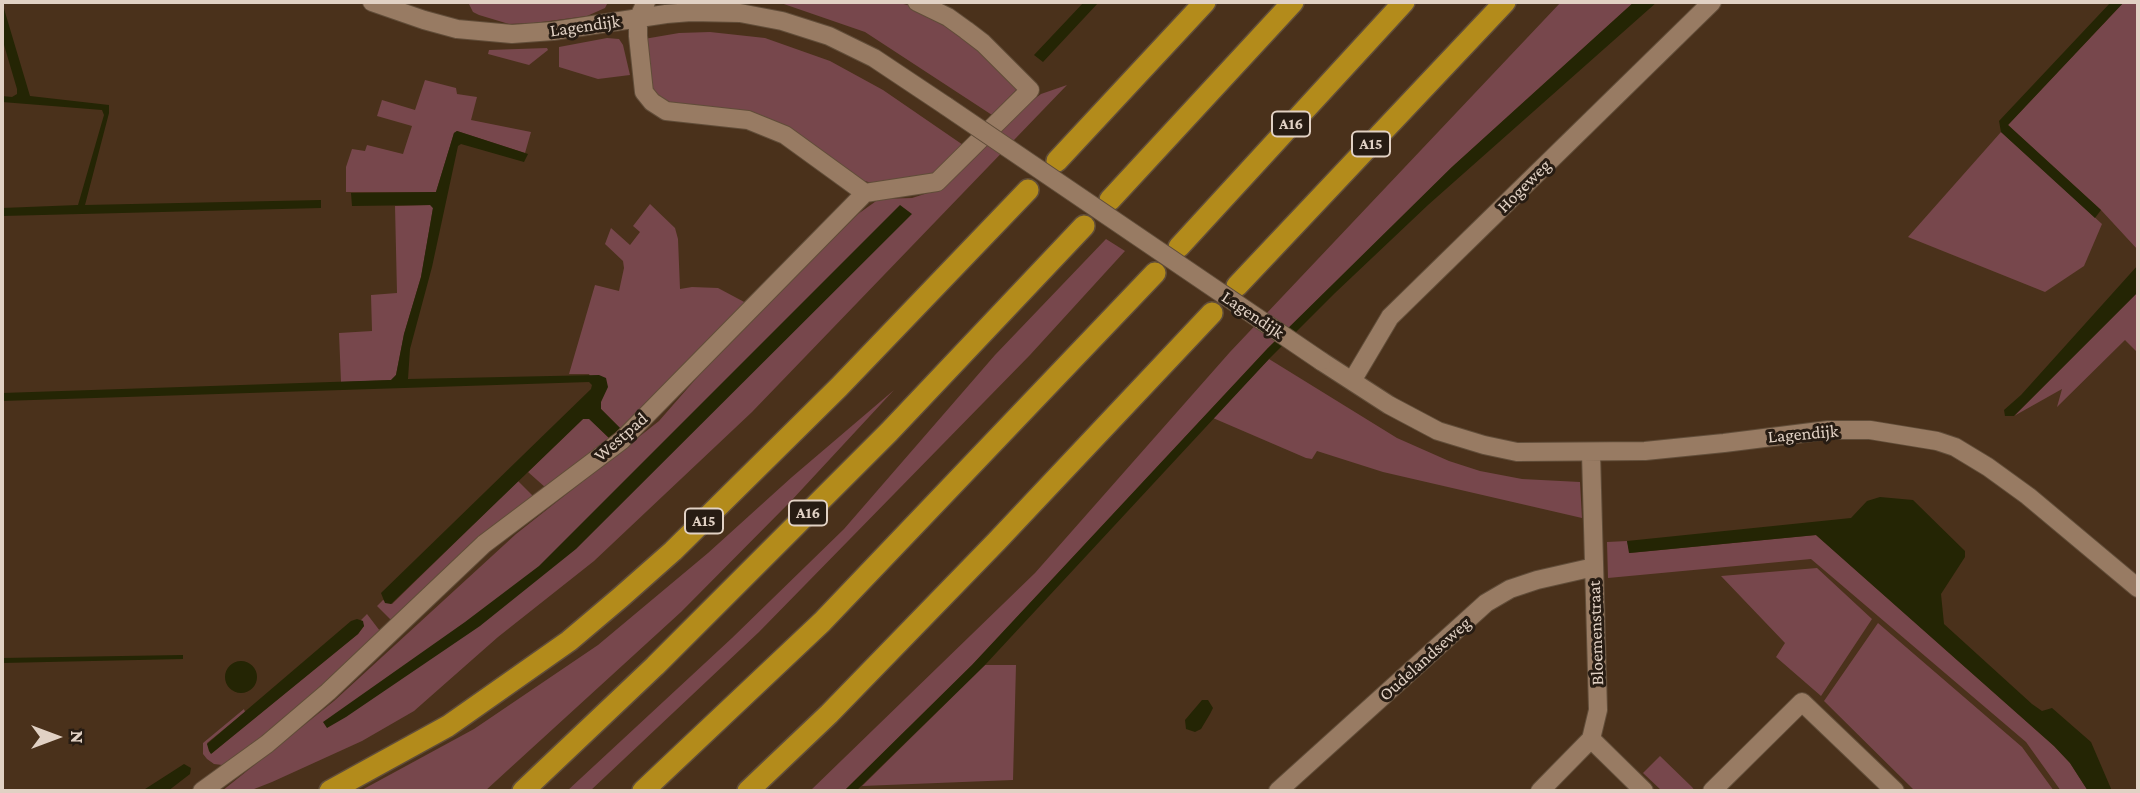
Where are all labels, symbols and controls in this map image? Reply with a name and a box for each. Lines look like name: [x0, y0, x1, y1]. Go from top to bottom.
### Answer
street label: Lagendijk: [548, 10, 622, 42]
road number: A16: [1272, 112, 1310, 136]
road number: A15: [1352, 132, 1390, 156]
street label: Hogeweg: [1493, 155, 1555, 217]
street label: Lagendijk: [1218, 286, 1288, 344]
street label: Westpad: [590, 408, 652, 466]
street label: Lagendijk: [1767, 420, 1839, 448]
road number: A16: [789, 500, 827, 526]
road number: A15: [685, 508, 723, 534]
street label: Bloemenstraat: [1583, 580, 1609, 686]
street label: Oudelandseweg: [1375, 612, 1475, 706]
north arrow: [21, 702, 91, 772]
text: N: [67, 731, 88, 743]

